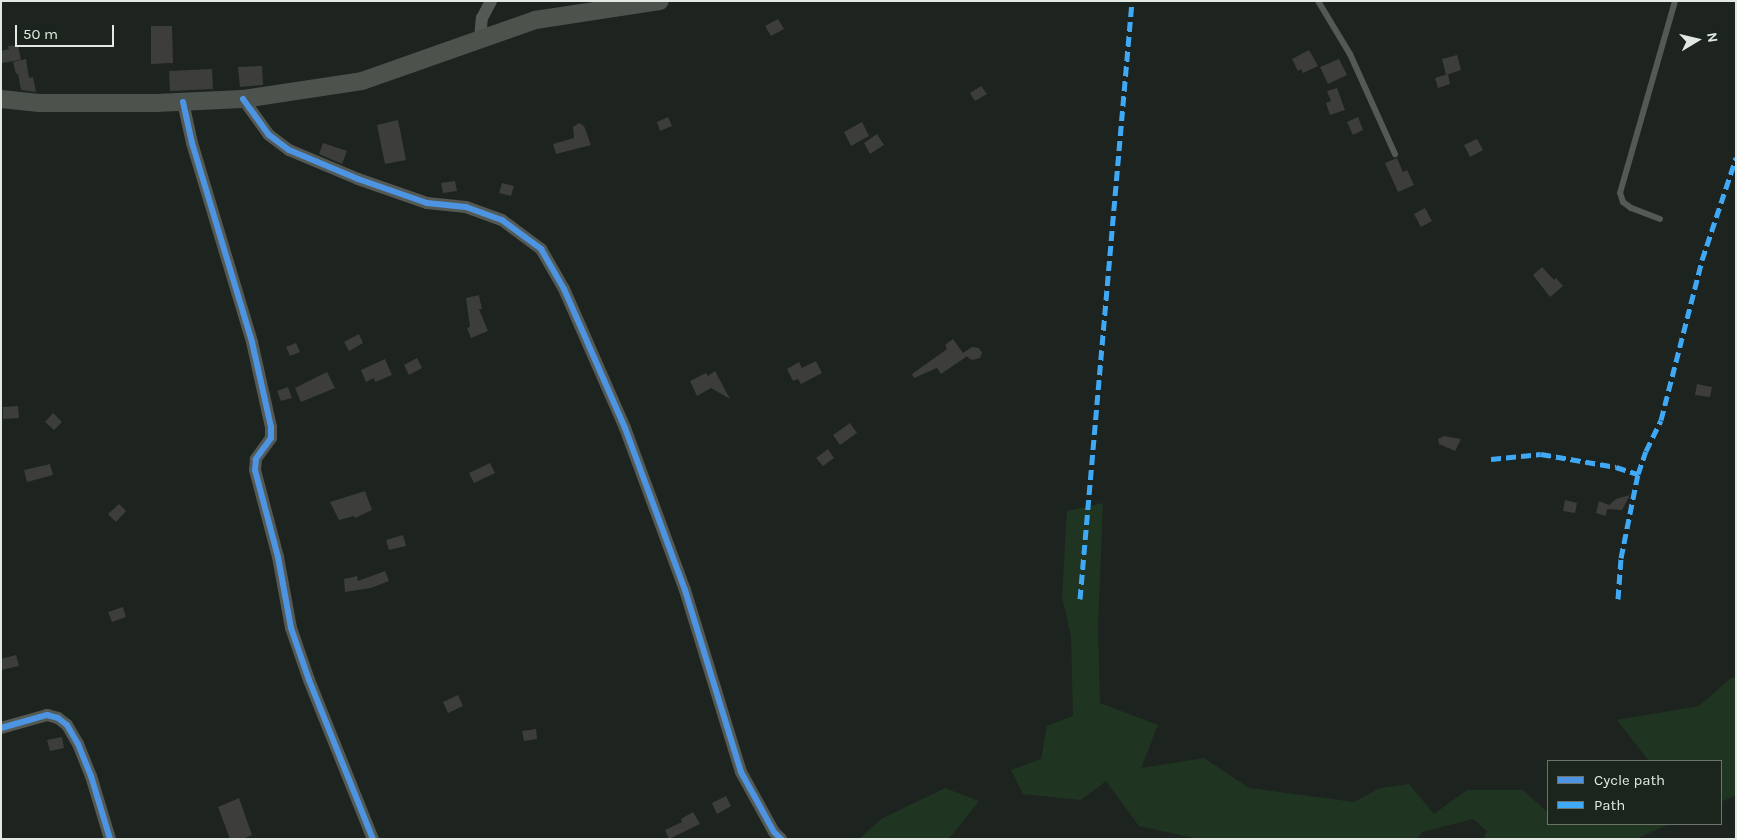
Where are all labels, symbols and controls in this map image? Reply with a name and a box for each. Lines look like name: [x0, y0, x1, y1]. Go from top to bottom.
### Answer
scale bar: [18, 15, 116, 47]
north arrow: [1672, 15, 1722, 65]
text: 50 m: [23, 25, 58, 43]
text: N: [1703, 31, 1721, 44]
legend: [1547, 760, 1722, 825]
text: Cycle path: [1594, 771, 1665, 789]
text: Path: [1594, 796, 1625, 814]

